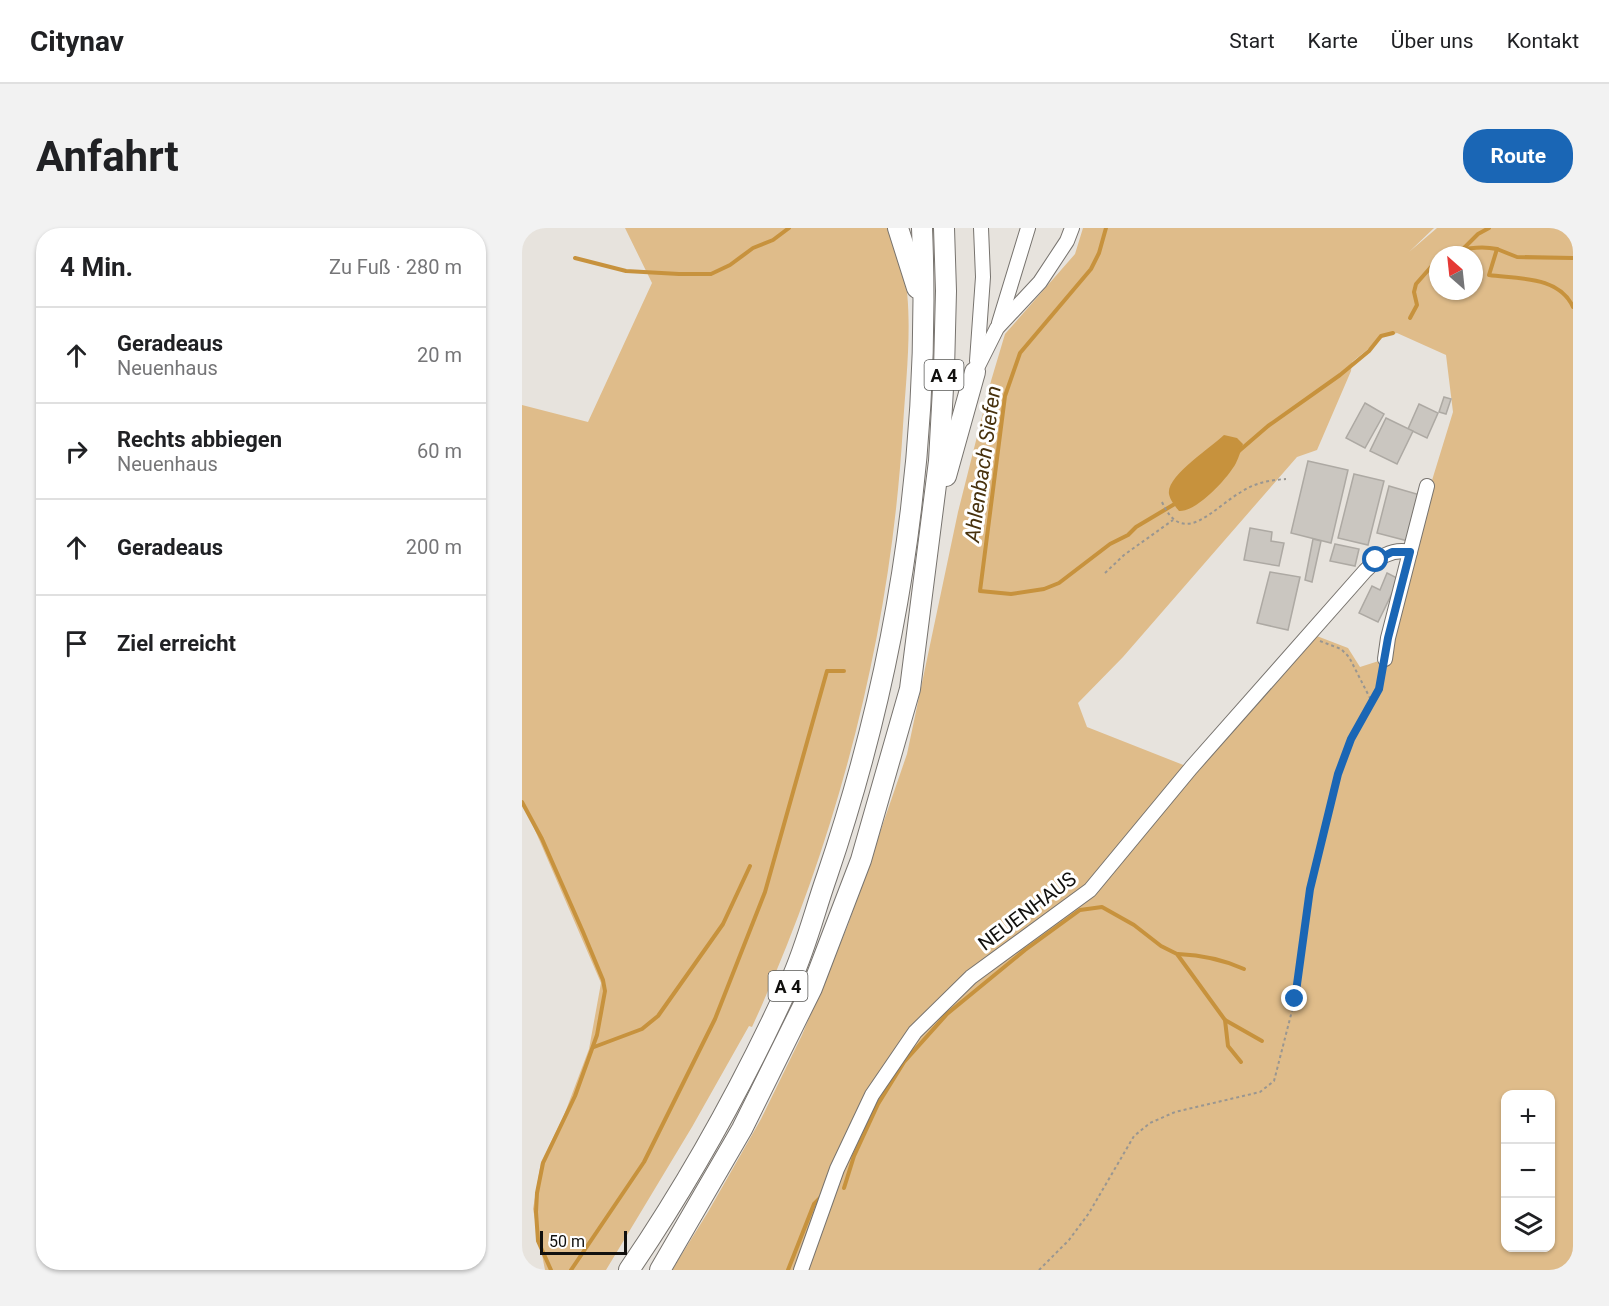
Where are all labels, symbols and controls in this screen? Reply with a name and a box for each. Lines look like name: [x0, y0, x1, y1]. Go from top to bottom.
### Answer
text: Citynav: [30, 25, 124, 58]
text: Start: [1229, 29, 1275, 53]
text: Karte: [1308, 29, 1358, 53]
text: Über uns: [1391, 29, 1474, 53]
text: Kontakt: [1507, 29, 1579, 53]
button: Route: [1463, 129, 1573, 183]
text: Anfahrt: [36, 132, 179, 181]
north arrow: [1429, 246, 1483, 300]
text: 4 Min.: [60, 252, 133, 282]
text: Zu Fuß · 280 m: [329, 255, 462, 279]
text: Geradeaus: [117, 331, 223, 356]
icon: ahead: [60, 339, 93, 372]
text: 20 m: [417, 343, 462, 367]
text: Neuenhaus: [117, 356, 218, 380]
road number: A 4: [924, 360, 964, 390]
water label: Ahlenbach Siefen: [960, 384, 1006, 545]
text: Rechts abbiegen: [117, 427, 282, 452]
icon: right: [60, 435, 93, 468]
text: 60 m: [417, 439, 462, 463]
text: Neuenhaus: [117, 452, 218, 476]
icon: ahead: [60, 531, 93, 564]
text: Geradeaus: [117, 535, 223, 560]
text: 200 m: [406, 535, 462, 559]
route start: [1362, 546, 1388, 572]
icon: arrive: [60, 627, 93, 660]
text: Ziel erreicht: [117, 631, 236, 656]
street label: NEUENHAUS: [973, 866, 1081, 956]
road number: A 4: [768, 971, 808, 1001]
route end: [1281, 985, 1307, 1011]
map controls: [1501, 1090, 1555, 1252]
button: +: [1501, 1090, 1555, 1144]
button: −: [1501, 1144, 1555, 1198]
button: layers: [1501, 1198, 1555, 1252]
scale bar: [540, 1228, 627, 1256]
text: 50 m: [549, 1232, 585, 1251]

